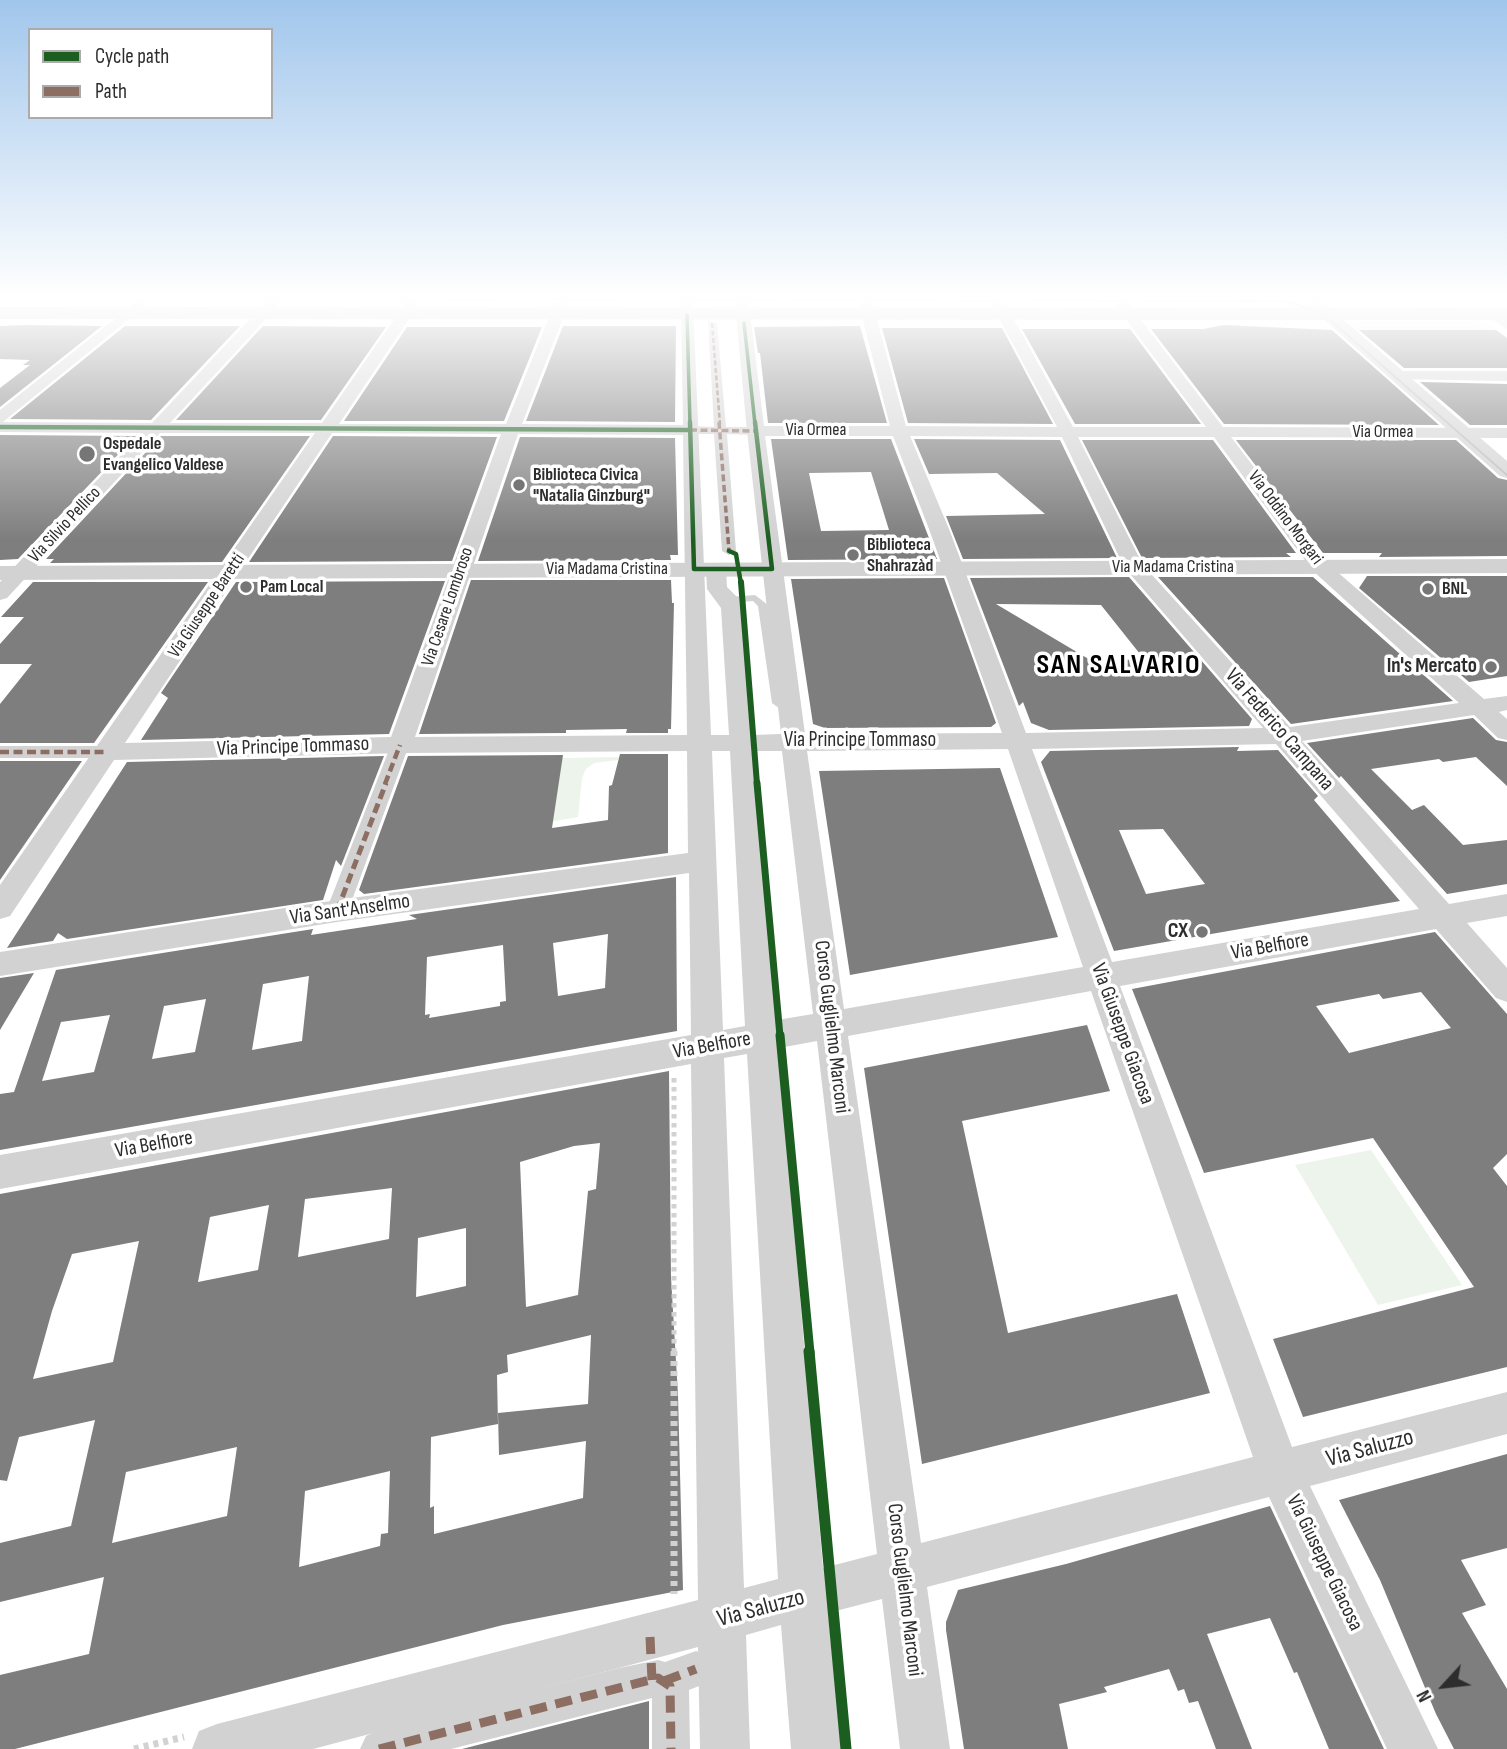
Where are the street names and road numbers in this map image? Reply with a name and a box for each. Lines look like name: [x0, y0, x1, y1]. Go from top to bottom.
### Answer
street label: Via Ormea: [785, 419, 847, 441]
street label: Via Ormea: [1352, 421, 1414, 443]
street label: Via Oddino Morgari: [1243, 467, 1327, 569]
street label: Via Silvio Pellico: [24, 482, 106, 568]
street label: Via Cesare Lombroso: [418, 545, 478, 669]
street label: Via Giuseppe Baretti: [164, 550, 250, 662]
street label: Via Madama Cristina: [1112, 556, 1234, 578]
street label: Via Madama Cristina: [546, 558, 668, 580]
street label: Via Federico Campana: [1219, 664, 1339, 796]
street label: Via Principe Tommaso: [784, 728, 936, 754]
street label: Via Principe Tommaso: [216, 732, 370, 762]
street label: Via Sant'Anselmo: [288, 889, 412, 931]
street label: Via Belfiore: [1229, 928, 1311, 966]
street label: Corso Guglielmo Marconi: [808, 939, 854, 1115]
street label: Via Giuseppe Giacosa: [1085, 960, 1159, 1108]
street label: Via Belfiore: [671, 1027, 753, 1065]
street label: Via Belfiore: [113, 1126, 195, 1164]
street label: Via Saluzzo: [1323, 1424, 1417, 1474]
street label: Via Giuseppe Giacosa: [1280, 1491, 1368, 1635]
street label: Corso Guglielmo Marconi: [881, 1502, 927, 1678]
street label: Via Saluzzo: [714, 1584, 808, 1634]

